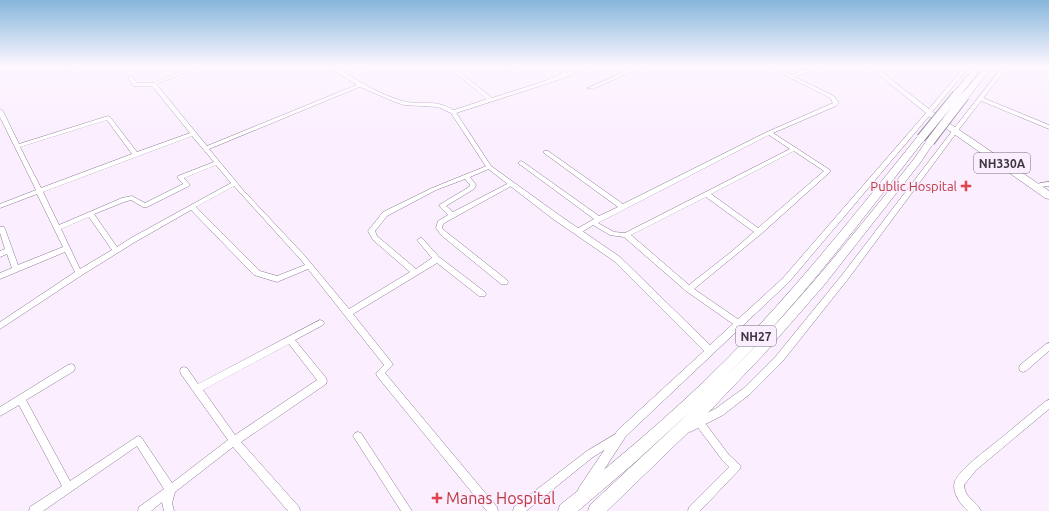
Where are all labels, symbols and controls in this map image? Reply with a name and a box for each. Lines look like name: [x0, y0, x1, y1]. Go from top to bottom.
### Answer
road number: NH330A: [974, 153, 1030, 173]
place label: Public Hospital: [870, 179, 958, 193]
marker: Public Hospital: [960, 180, 972, 192]
road number: NH27: [736, 326, 776, 346]
place label: Manas Hospital: [446, 489, 555, 507]
marker: Manas Hospital: [431, 492, 443, 504]

